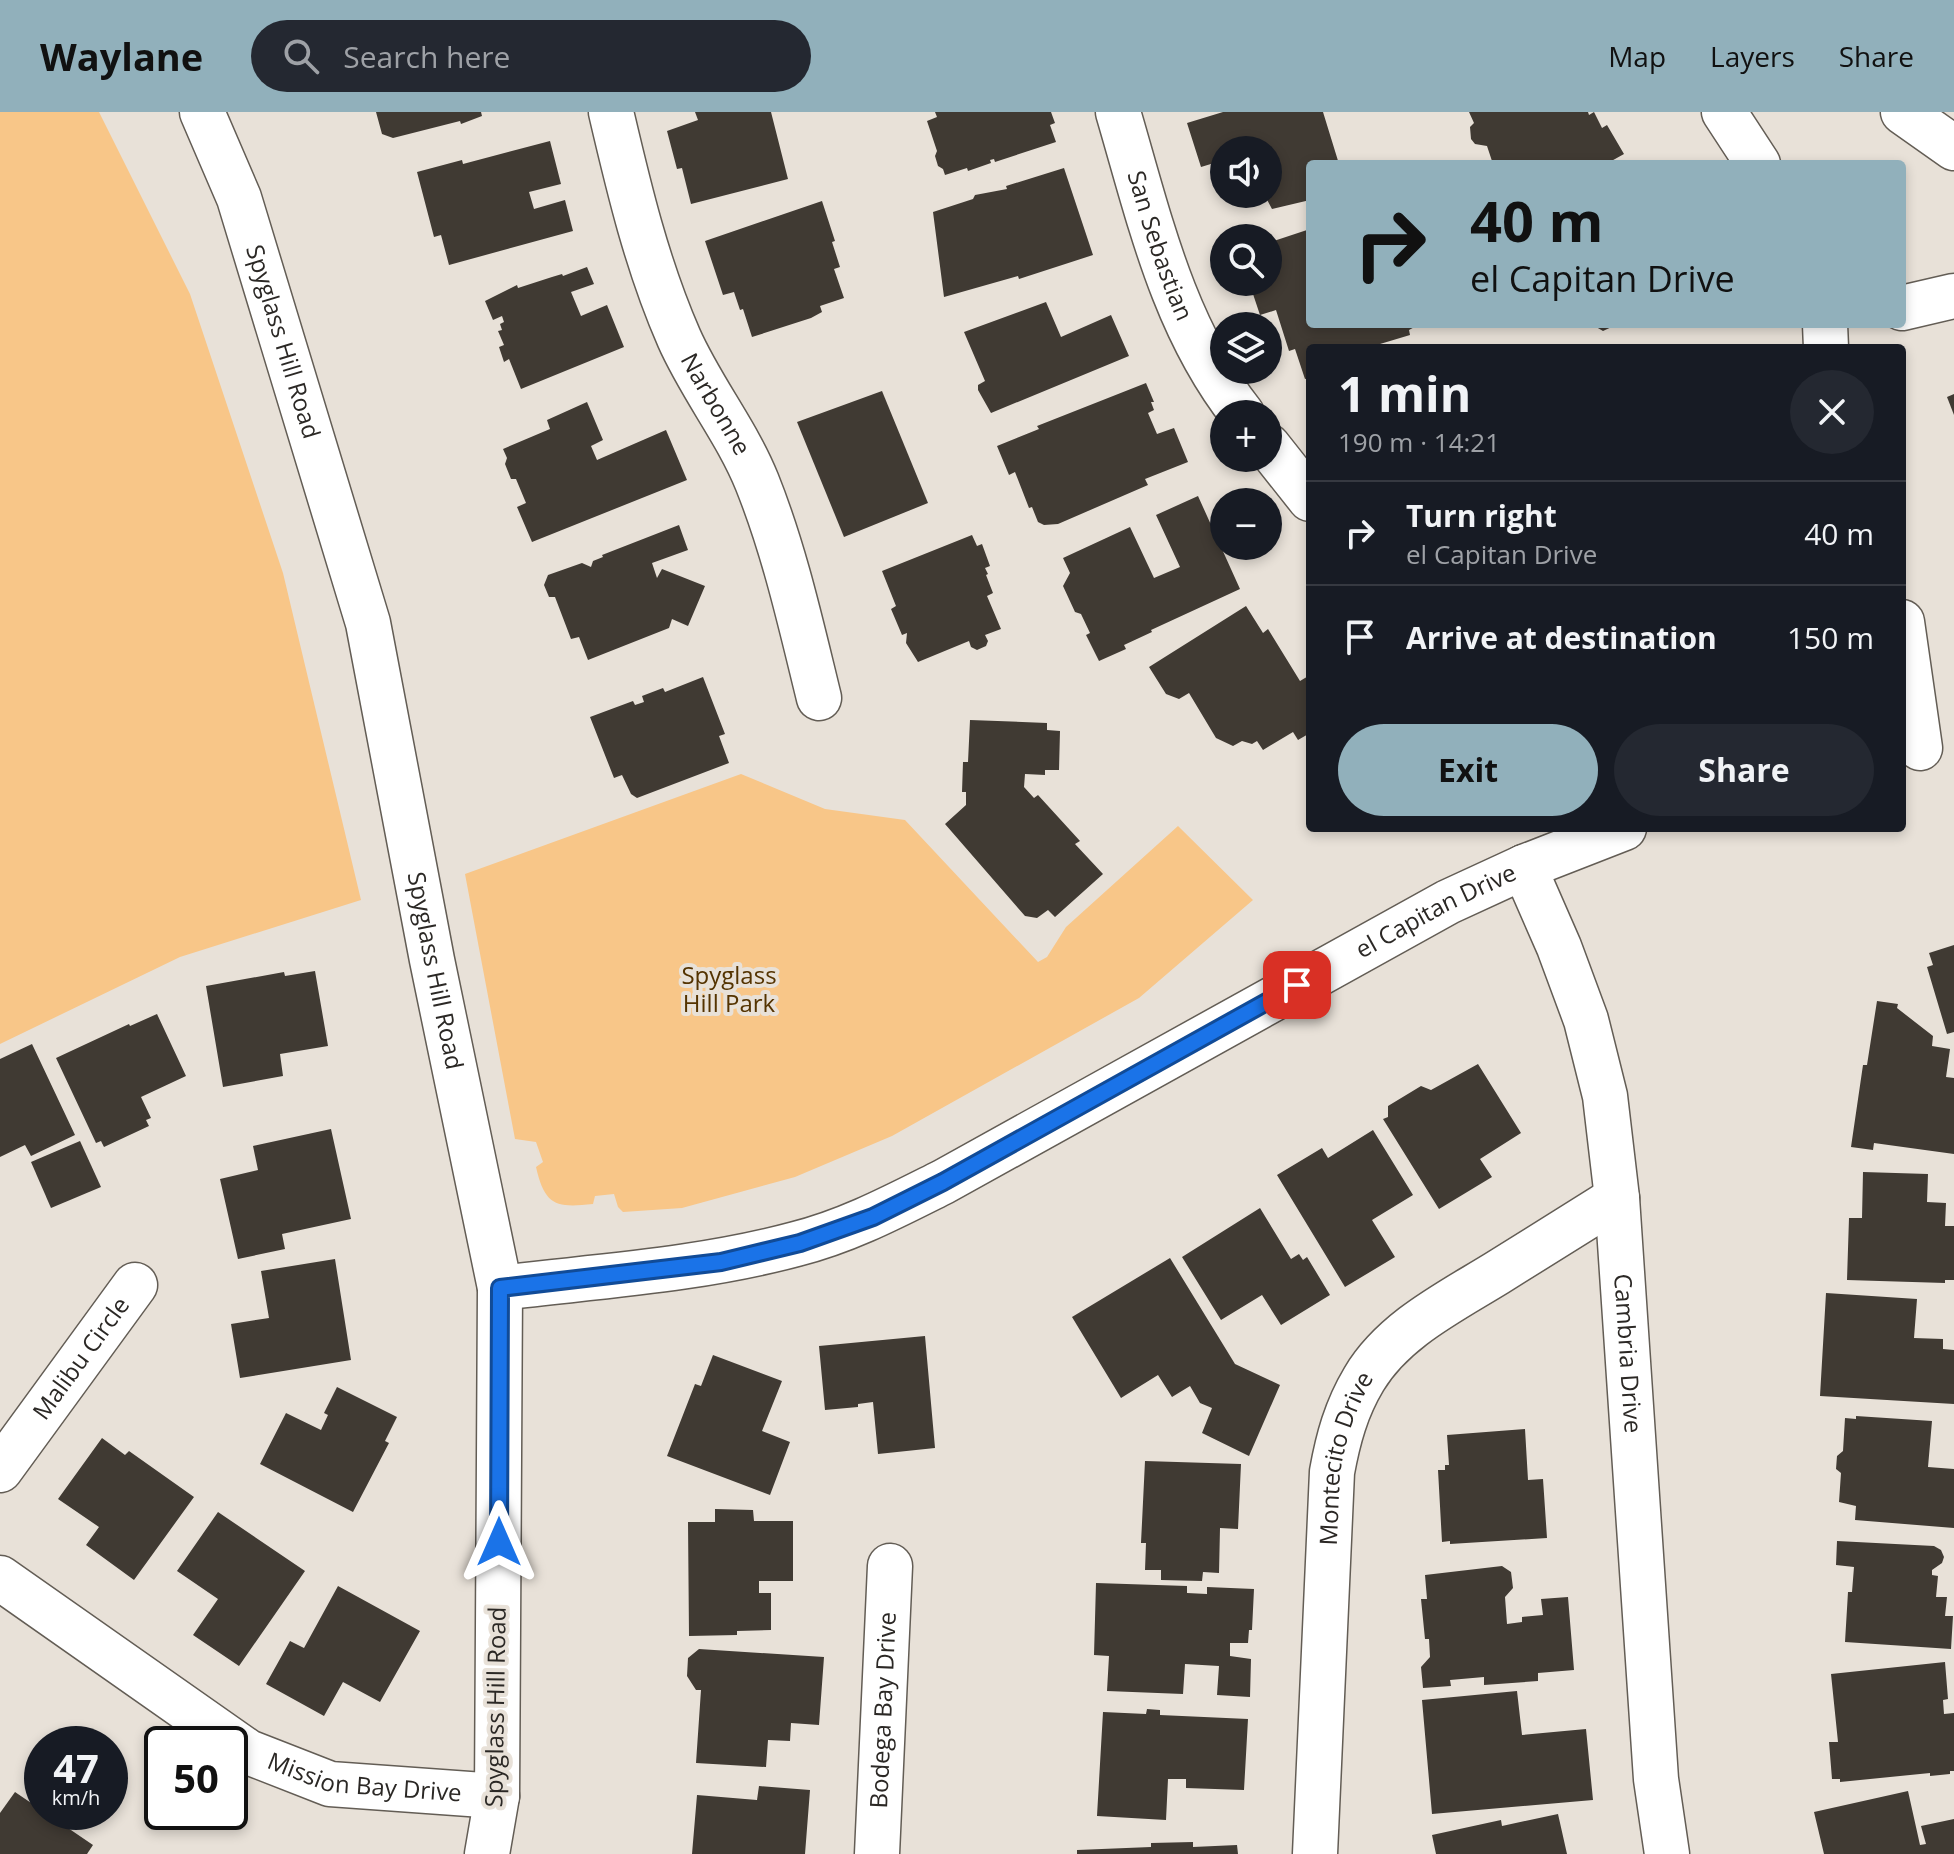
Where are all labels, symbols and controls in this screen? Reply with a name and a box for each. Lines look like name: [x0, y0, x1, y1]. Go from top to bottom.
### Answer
search box: [251, 20, 811, 92]
text: Waylane: [40, 30, 203, 82]
icon: search: [279, 34, 323, 78]
text: Search here: [343, 36, 510, 77]
text: Map: [1608, 37, 1666, 75]
text: Layers: [1710, 37, 1795, 75]
text: Share: [1839, 37, 1914, 75]
map controls: [1210, 136, 1282, 560]
button: sound: [1210, 136, 1282, 208]
street label: San Sebastian: [1121, 166, 1202, 325]
text: 40 m: [1470, 182, 1604, 258]
icon: right: [1338, 192, 1442, 296]
button: search: [1210, 224, 1282, 296]
street label: Spyglass Hill Road: [239, 241, 329, 442]
text: el Capitan Drive: [1470, 254, 1735, 303]
button: layers: [1210, 312, 1282, 384]
street label: Narbonne: [674, 347, 760, 460]
text: 1 min: [1338, 361, 1471, 426]
button: close: [1790, 370, 1874, 454]
button: +: [1210, 400, 1282, 472]
text: 190 m · 14:21: [1338, 424, 1500, 460]
button: −: [1210, 488, 1282, 560]
text: Turn right: [1406, 495, 1557, 536]
icon: right: [1338, 511, 1382, 555]
text: 40 m: [1804, 513, 1874, 554]
text: el Capitan Drive: [1406, 536, 1597, 572]
icon: arrive: [1338, 615, 1382, 659]
text: Arrive at destination: [1406, 617, 1717, 658]
text: 150 m: [1787, 617, 1874, 658]
button: Exit: [1338, 724, 1598, 816]
button: Share: [1614, 724, 1874, 816]
street label: el Capitan Drive: [1349, 855, 1521, 965]
street label: Spyglass Hill Road: [401, 869, 472, 1072]
pin: [1263, 951, 1331, 1019]
park label: Spyglass Hill Park: [681, 958, 777, 1019]
icon: arrive: [1275, 963, 1319, 1007]
street label: Cambria Drive: [1607, 1273, 1651, 1434]
street label: Malibu Circle: [24, 1289, 136, 1426]
street label: Montecito Drive: [1311, 1365, 1380, 1546]
position arrow: [457, 1500, 541, 1584]
street label: Spyglass Hill Road: [476, 1606, 513, 1808]
street label: Bodega Bay Drive: [861, 1611, 903, 1809]
speed limit sign: 50: [144, 1726, 248, 1830]
text: 47: [53, 1740, 99, 1795]
street label: Mission Bay Drive: [263, 1743, 463, 1808]
text: km/h: [52, 1784, 100, 1811]

